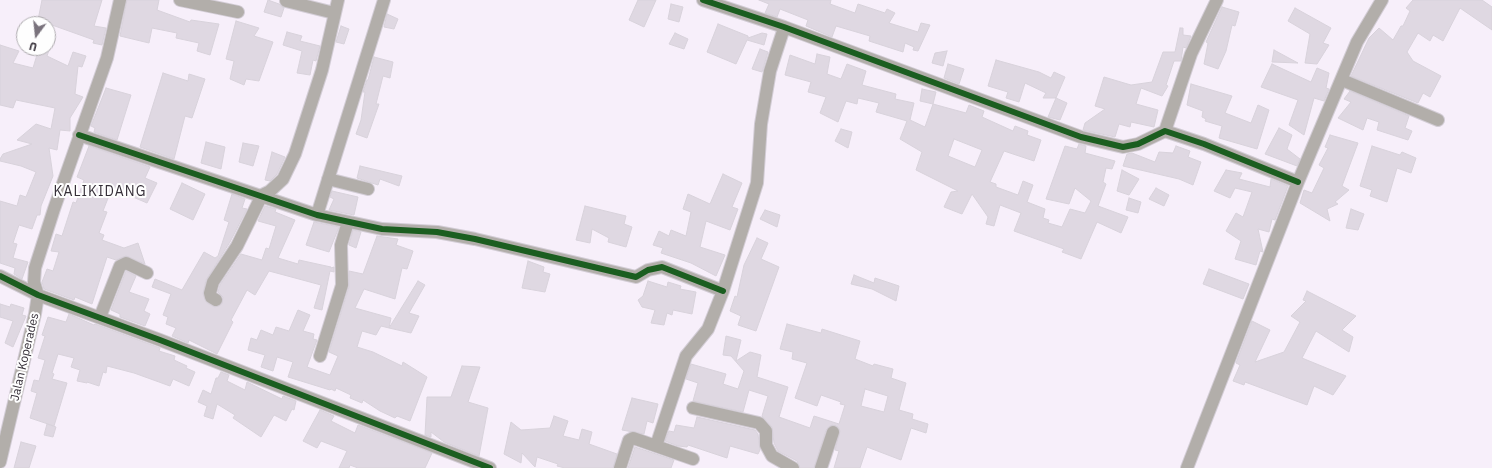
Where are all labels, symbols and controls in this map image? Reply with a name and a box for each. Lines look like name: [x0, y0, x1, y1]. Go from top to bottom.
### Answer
north arrow: [16, 16, 56, 56]
text: U: [28, 39, 39, 54]
district label: KALIKIDANG: [54, 184, 146, 200]
street label: Jalan Koperades: [8, 312, 42, 402]

